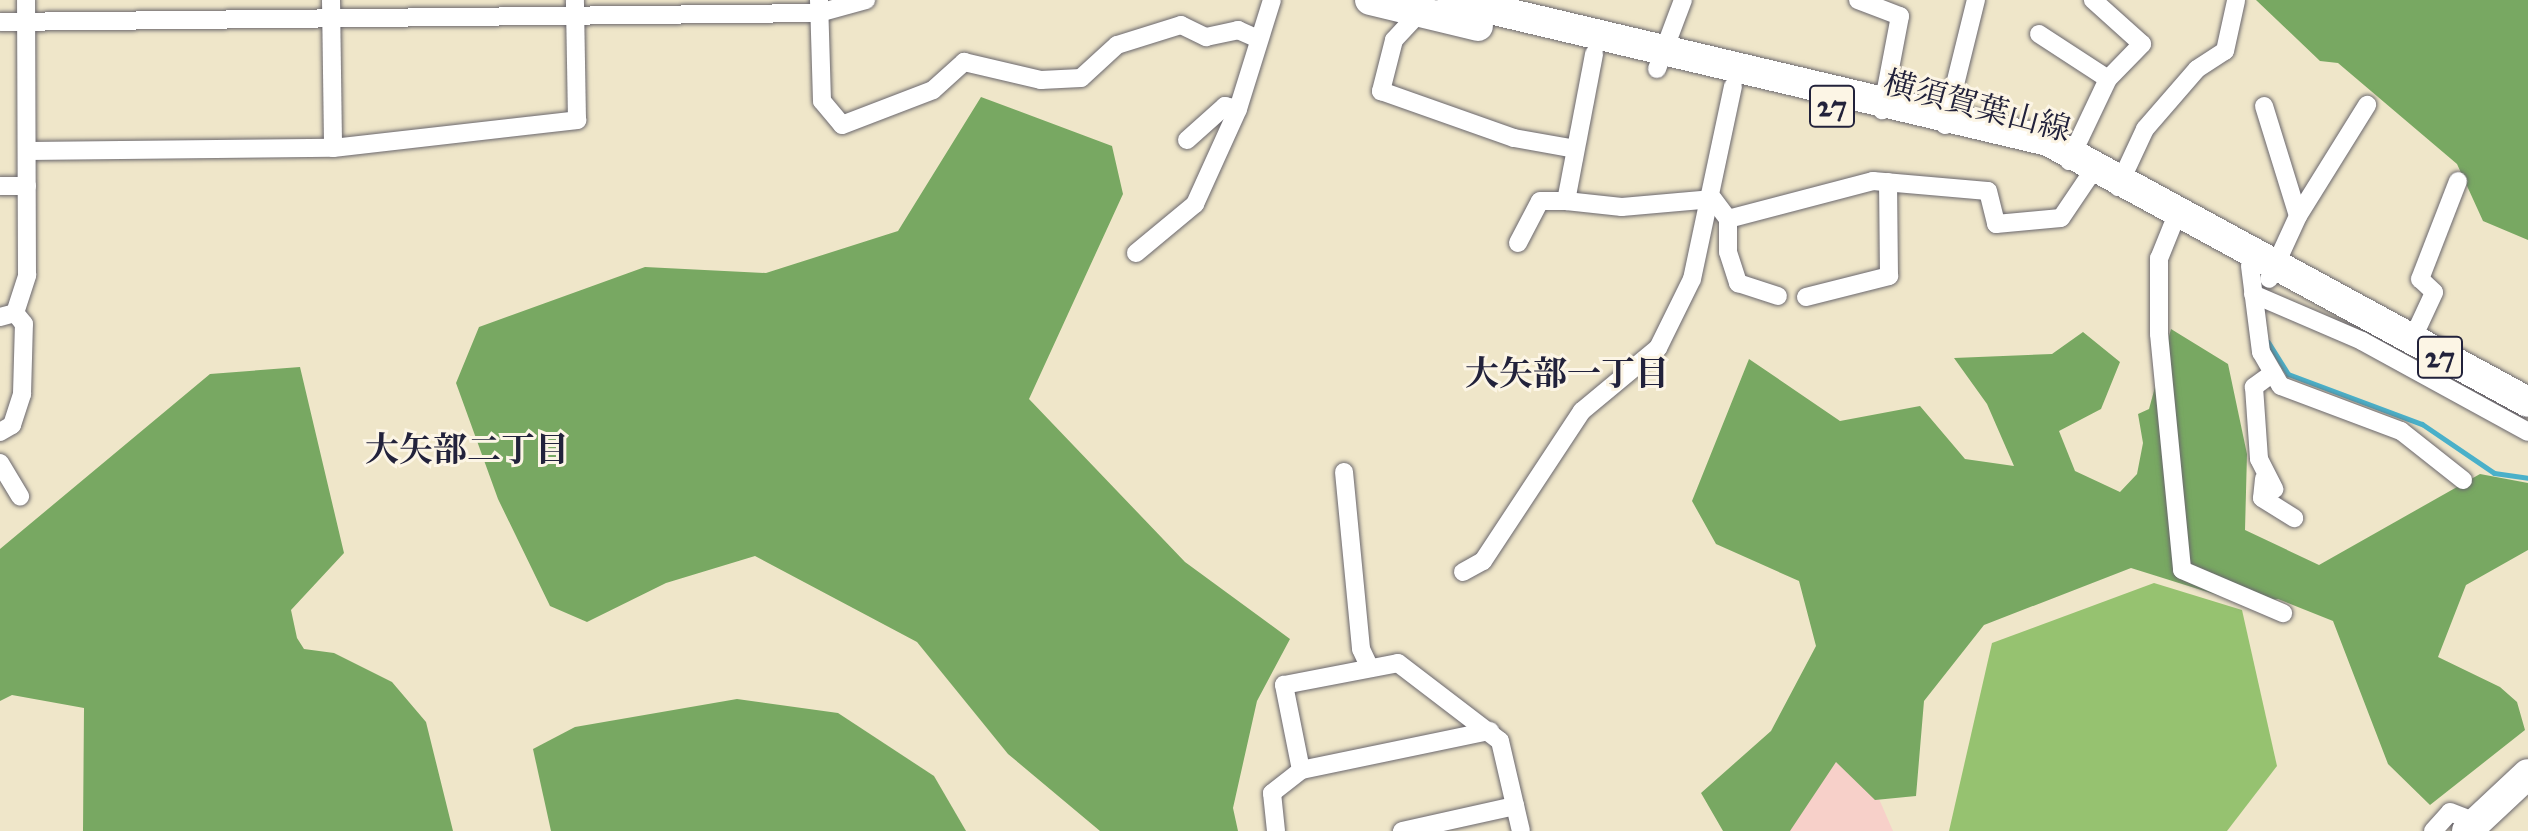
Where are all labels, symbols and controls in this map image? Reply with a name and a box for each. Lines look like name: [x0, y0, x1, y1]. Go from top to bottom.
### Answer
street label: 横須賀葉山線: [1879, 64, 2075, 150]
road number: 27: [1808, 80, 1856, 132]
road number: 27: [2416, 331, 2464, 383]
district label: 大矢部一丁目: [1465, 354, 1669, 394]
district label: 大矢部二丁目: [365, 430, 569, 470]

